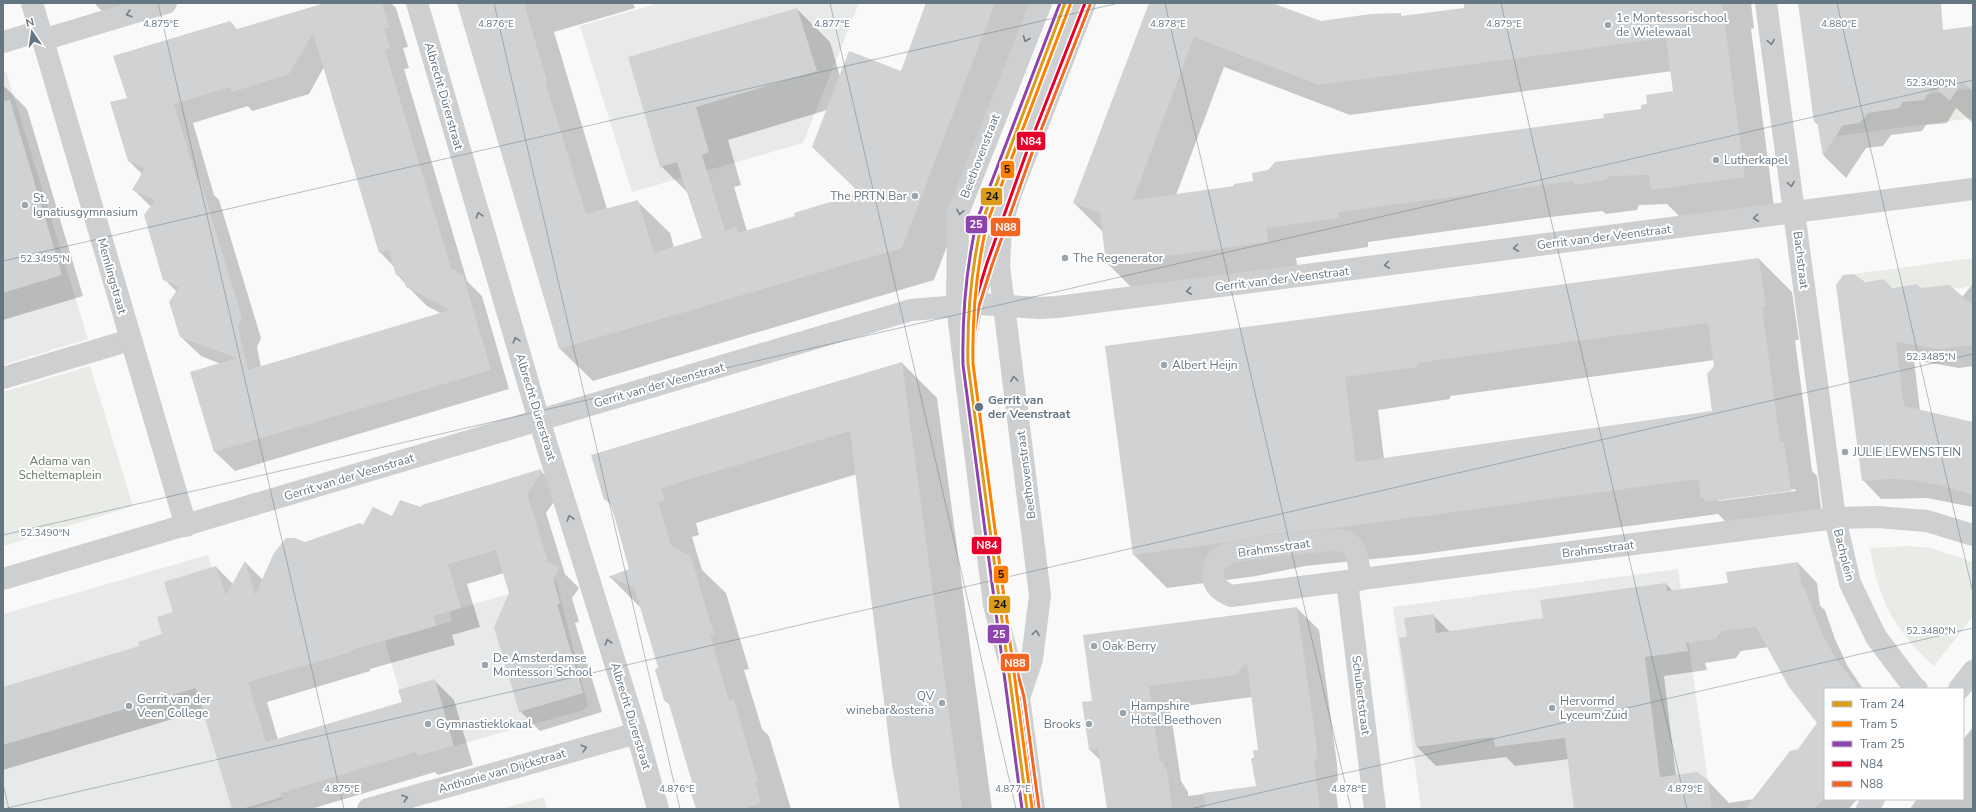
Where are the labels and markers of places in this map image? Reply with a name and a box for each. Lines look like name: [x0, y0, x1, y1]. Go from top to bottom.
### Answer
place label: 1e Montessorischool de Wielewaal: [1616, 10, 1728, 40]
marker: 1e Montessorischool de Wielewaal: [1603, 20, 1613, 30]
place label: Lutherkapel: [1724, 152, 1789, 168]
marker: Lutherkapel: [1711, 155, 1721, 165]
place label: The PRTN Bar: [830, 188, 908, 204]
place label: St. Ignatiusgymnasium: [33, 190, 138, 220]
marker: The PRTN Bar: [910, 191, 920, 201]
marker: St. Ignatiusgymnasium: [20, 200, 30, 210]
place label: The Regenerator: [1073, 250, 1164, 266]
marker: The Regenerator: [1060, 253, 1070, 263]
place label: Albert Heijn: [1172, 357, 1238, 373]
marker: Albert Heijn: [1159, 360, 1169, 370]
place label: Gerrit van der Veenstraat: [988, 392, 1071, 422]
marker: Gerrit van der Veenstraat: [973, 401, 985, 413]
place label: JULIE LEWENSTEIN: [1852, 444, 1961, 460]
marker: JULIE LEWENSTEIN: [1840, 447, 1850, 457]
place label: Oak Berry: [1102, 638, 1157, 654]
marker: Oak Berry: [1089, 641, 1099, 651]
place label: De Amsterdamse Montessori School: [493, 650, 593, 680]
marker: De Amsterdamse Montessori School: [480, 660, 490, 670]
place label: QV winebar&osteria: [846, 688, 935, 718]
place label: Gerrit van der Veen College: [136, 691, 211, 721]
place label: Hervormd Lyceum Zuid: [1560, 693, 1627, 723]
marker: QV winebar&osteria: [937, 698, 947, 708]
place label: Hampshire Hotel Beethoven: [1131, 698, 1222, 728]
marker: Gerrit van der Veen College: [124, 701, 134, 711]
marker: Hervormd Lyceum Zuid: [1547, 703, 1557, 713]
marker: Hampshire Hotel Beethoven: [1118, 708, 1128, 718]
place label: Gymnastieklokaal: [436, 716, 532, 732]
place label: Brooks: [1044, 716, 1081, 732]
marker: Gymnastieklokaal: [423, 719, 433, 729]
marker: Brooks: [1084, 719, 1094, 729]

